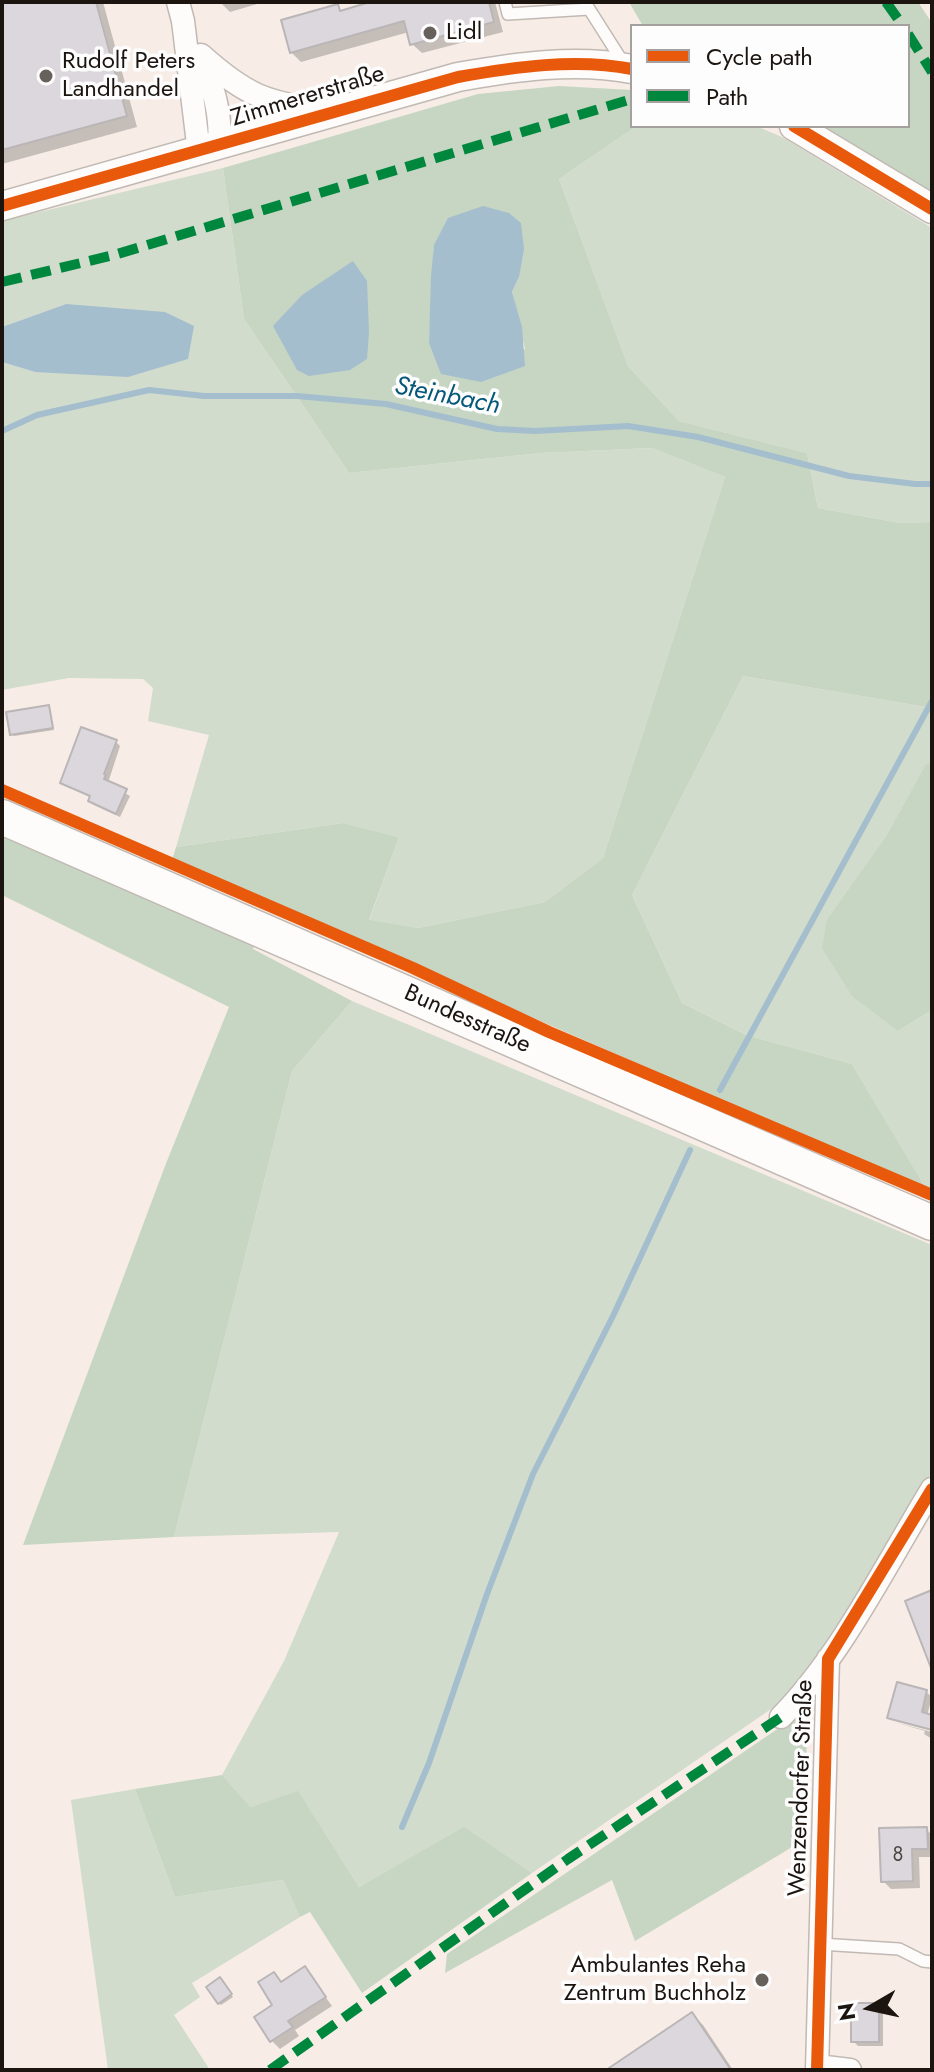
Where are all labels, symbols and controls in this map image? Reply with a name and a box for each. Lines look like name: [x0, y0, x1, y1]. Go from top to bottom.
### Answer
place label: Lidl: [446, 19, 482, 47]
marker: Lidl: [421, 24, 439, 42]
legend: [630, 24, 910, 128]
text: Cycle path: [706, 39, 813, 74]
place label: Rudolf Peters Landhandel: [62, 48, 195, 104]
street label: Zimmererstraße: [228, 60, 388, 134]
marker: Rudolf Peters Landhandel: [37, 67, 55, 85]
text: Path: [706, 79, 748, 114]
water label: Steinbach: [392, 372, 502, 422]
street label: Bundesstraße: [399, 979, 535, 1061]
street label: Wenzendorfer Straße: [784, 1679, 820, 1897]
house number: 8: [893, 1844, 903, 1868]
place label: Ambulantes Reha Zentrum Buchholz: [564, 1952, 746, 2008]
north arrow: [830, 1968, 910, 2048]
marker: Ambulantes Reha Zentrum Buchholz: [753, 1971, 771, 1989]
text: N: [829, 2001, 863, 2023]

